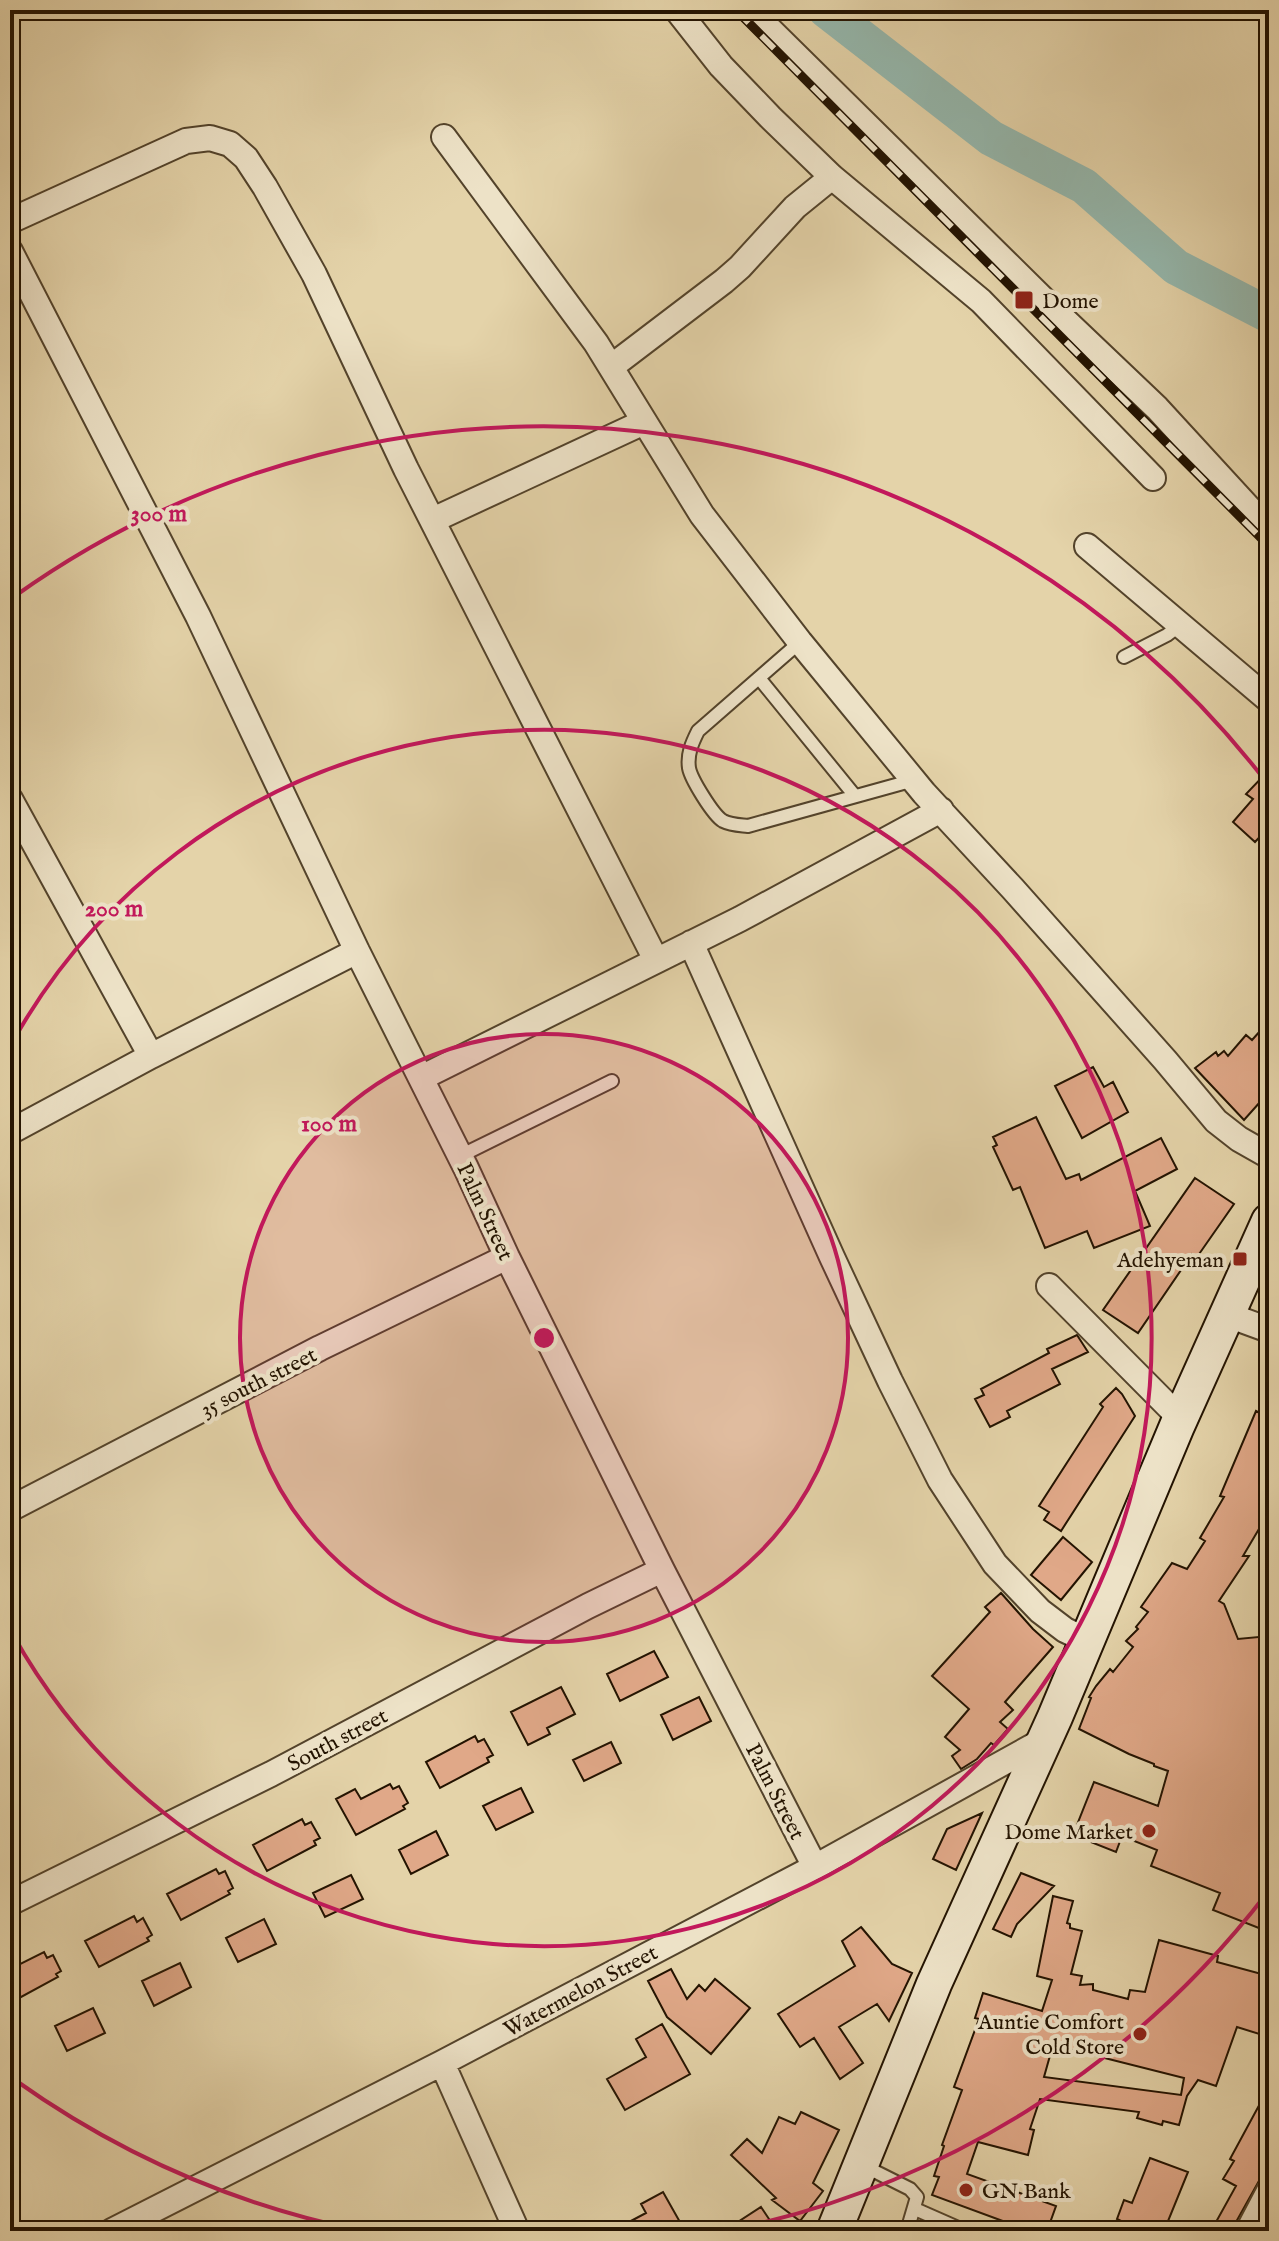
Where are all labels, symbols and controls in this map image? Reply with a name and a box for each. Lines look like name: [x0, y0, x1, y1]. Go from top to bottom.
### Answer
place label: Dome: [1042, 288, 1099, 316]
marker: Dome: [1013, 289, 1035, 311]
text: 300 m: [131, 499, 188, 530]
text: 200 m: [85, 894, 144, 925]
text: 100 m: [301, 1109, 358, 1140]
street label: Palm Street: [449, 1159, 519, 1266]
place label: Adehyeman: [1116, 1247, 1224, 1275]
marker: Adehyeman: [1231, 1250, 1249, 1268]
centre of rings: [530, 1324, 558, 1352]
street label: 35 south street: [196, 1341, 322, 1424]
street label: South street: [283, 1702, 393, 1779]
street label: Palm Street: [738, 1739, 811, 1845]
place label: Dome Market: [1004, 1819, 1133, 1847]
marker: Dome Market: [1140, 1822, 1158, 1840]
street label: Watermelon Street: [499, 1939, 663, 2044]
place label: Auntie Comfort Cold Store: [977, 2009, 1124, 2062]
marker: Auntie Comfort Cold Store: [1131, 2025, 1149, 2043]
place label: GN Bank: [982, 2178, 1071, 2206]
marker: GN Bank: [957, 2181, 975, 2199]

